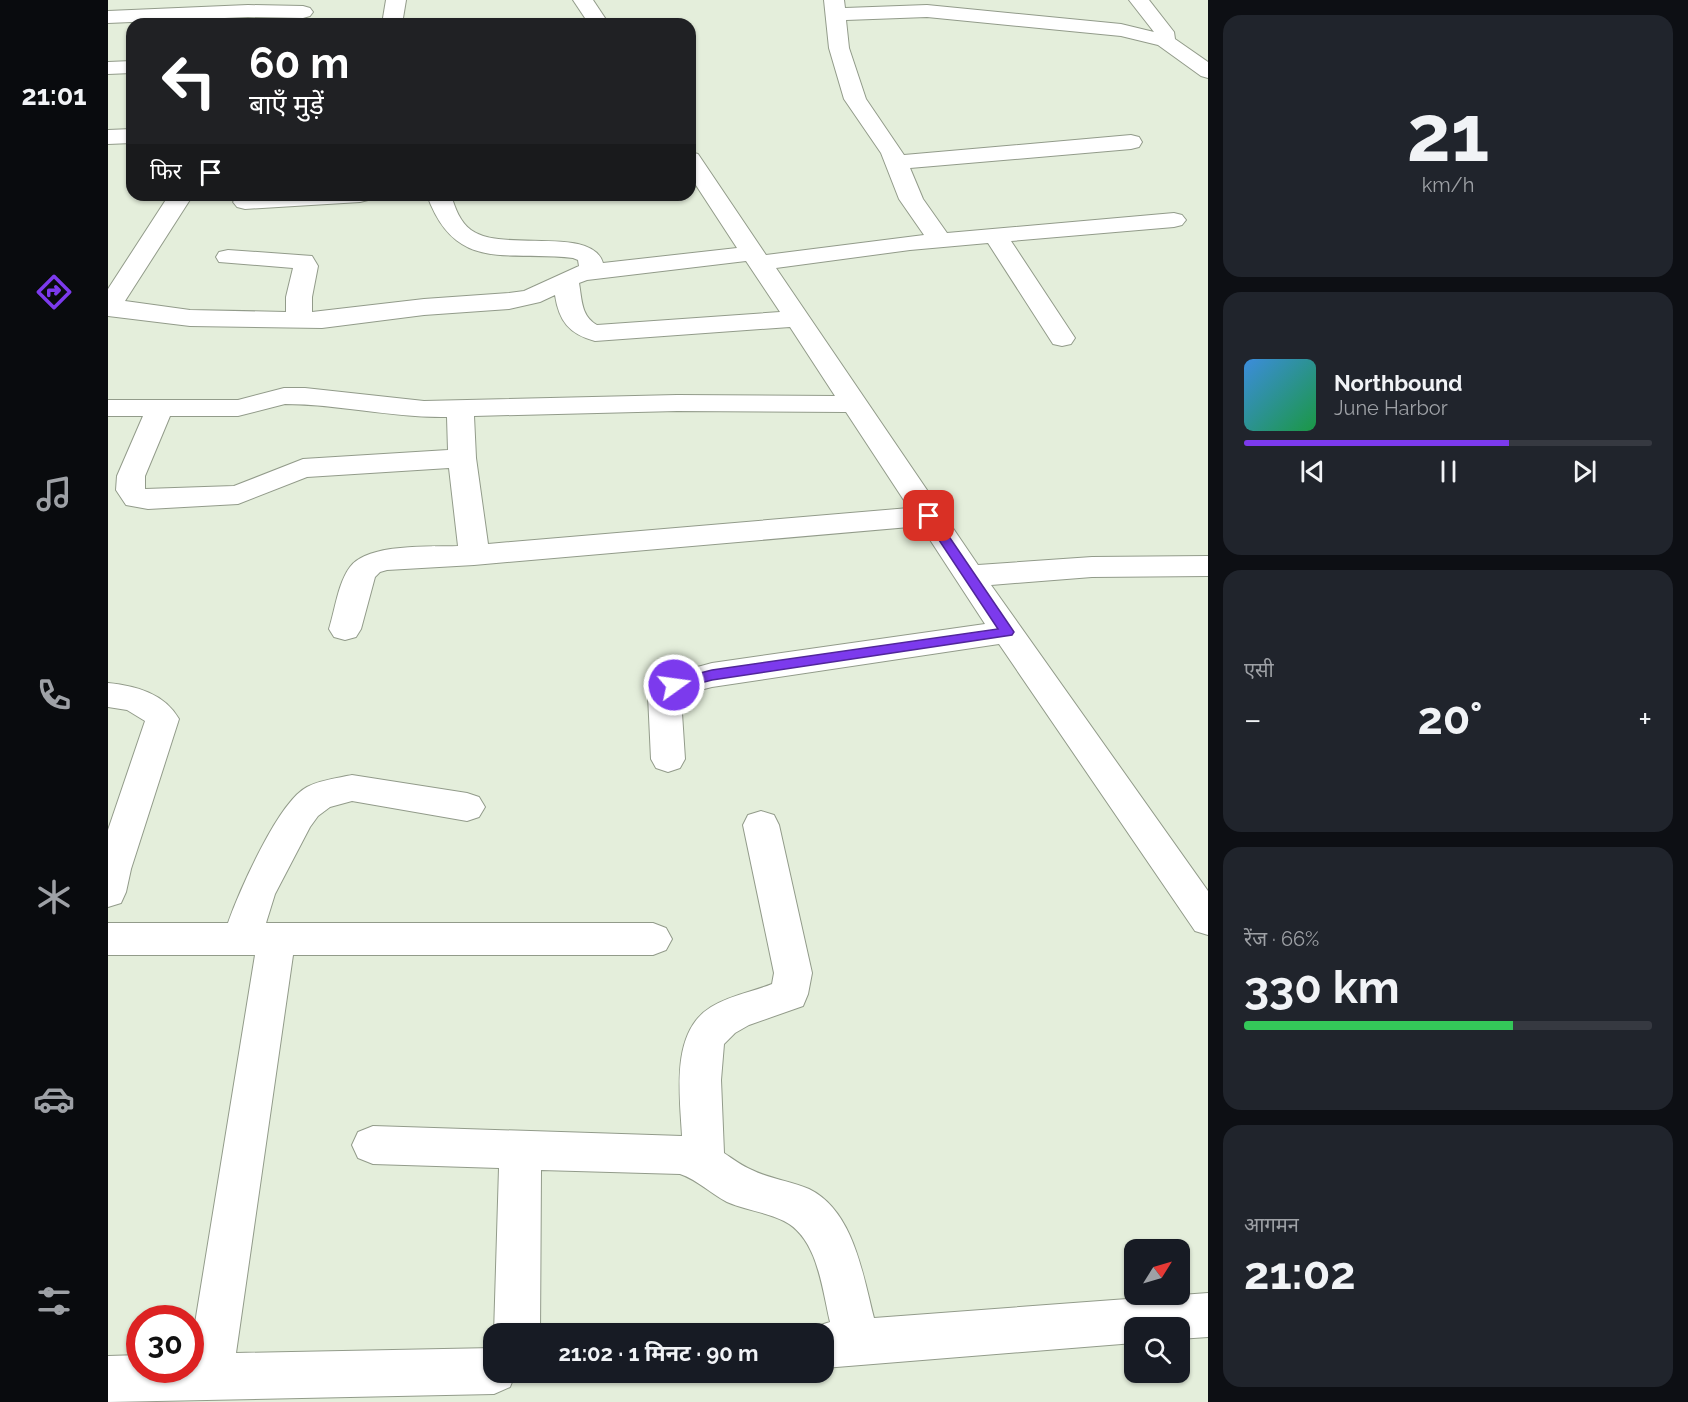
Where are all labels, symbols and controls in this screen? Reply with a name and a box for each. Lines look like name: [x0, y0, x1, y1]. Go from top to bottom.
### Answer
text: 60 m: [249, 39, 349, 88]
icon: left: [150, 42, 228, 120]
text: 21:01: [21, 80, 87, 111]
text: 21: [1407, 88, 1489, 179]
text: बाएँ मुड़ें: [249, 89, 324, 120]
icon: arrive: [194, 156, 227, 189]
text: फिर: [150, 158, 182, 184]
text: km/h: [1422, 173, 1474, 197]
icon: directions: [33, 271, 75, 313]
text: Northbound: [1334, 370, 1463, 396]
text: June Harbor: [1334, 396, 1448, 420]
icon: previous: [1296, 455, 1329, 488]
icon: pause: [1432, 455, 1465, 488]
icon: next: [1568, 455, 1601, 488]
icon: music: [33, 473, 75, 515]
pin: [903, 490, 954, 541]
icon: arrive: [912, 499, 945, 532]
position arrow: [642, 653, 706, 717]
text: एसी: [1244, 658, 1274, 682]
icon: phone: [33, 674, 75, 716]
text: 20°: [1417, 692, 1483, 745]
text: −: [1244, 700, 1262, 739]
text: +: [1638, 700, 1652, 739]
icon: climate: [33, 876, 75, 918]
text: रेंज · 66%: [1244, 927, 1319, 951]
text: 330 km: [1244, 961, 1400, 1014]
icon: car: [33, 1078, 75, 1120]
text: आगमन: [1244, 1213, 1299, 1237]
north arrow: [1124, 1239, 1190, 1305]
map controls: [1124, 1239, 1190, 1383]
text: 21:02: [1244, 1247, 1356, 1300]
icon: filters: [33, 1280, 75, 1322]
speed limit sign: 30: [126, 1305, 204, 1383]
button: search: [1124, 1317, 1190, 1383]
text: 21:02 · 1 मिनट · 90 m: [558, 1340, 759, 1366]

